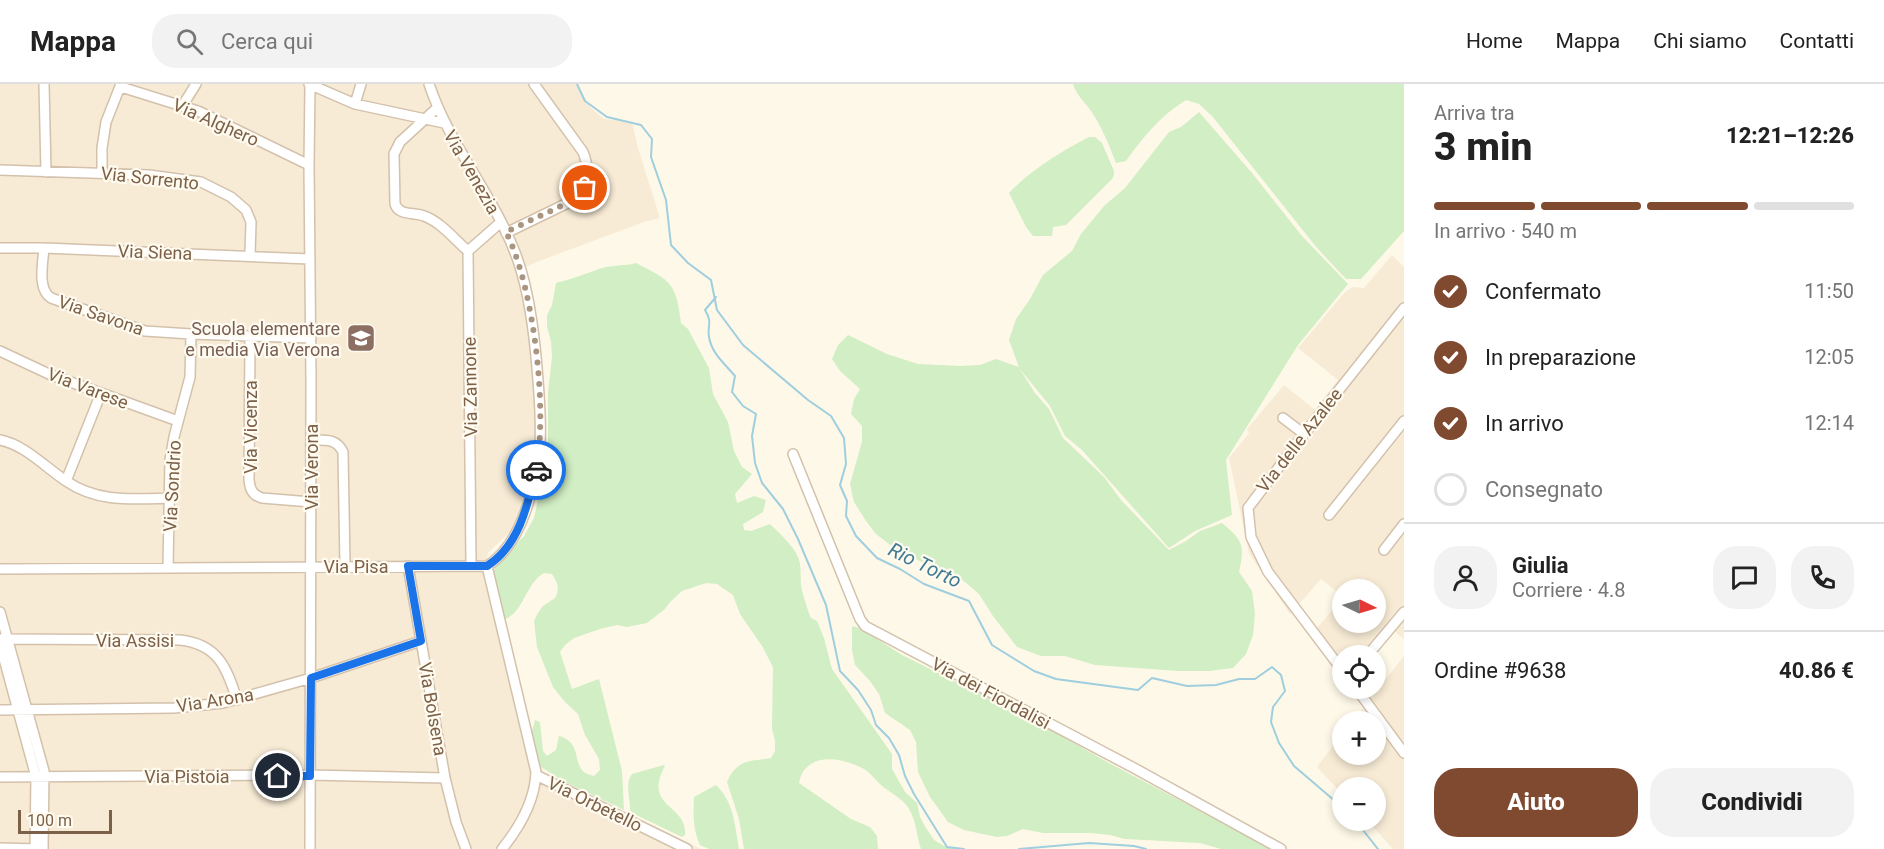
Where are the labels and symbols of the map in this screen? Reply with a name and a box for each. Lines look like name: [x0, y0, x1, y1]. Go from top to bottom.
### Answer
street label: Via Alghero: [170, 94, 262, 150]
street label: Via Venezia: [440, 126, 504, 218]
street label: Via Sorrento: [100, 162, 200, 194]
pin: [559, 162, 610, 213]
street label: Via Siena: [117, 240, 193, 264]
street label: Via Savona: [55, 291, 147, 339]
place label: Scuola elementare e media Via Verona: [185, 318, 340, 360]
school or university icon: Scuola elementare e media Via Verona: [345, 322, 377, 354]
street label: Via Zannone: [459, 337, 481, 437]
street label: Via Varese: [44, 363, 132, 413]
street label: Via Vicenza: [240, 380, 261, 474]
street label: Via delle Azalee: [1252, 384, 1346, 496]
street label: Via Verona: [301, 424, 322, 510]
street label: Via Sondrio: [159, 440, 185, 532]
courier: [506, 440, 566, 500]
water label: Rio Torto: [885, 537, 965, 593]
street label: Via Pisa: [324, 556, 388, 577]
north arrow: [1332, 579, 1386, 633]
street label: Via Assisi: [96, 630, 174, 651]
street label: Via dei Fiordalisi: [928, 653, 1054, 733]
street label: Via Bolsena: [414, 661, 452, 757]
street label: Via Arona: [175, 684, 255, 716]
pin: [252, 750, 303, 801]
street label: Via Pistoia: [144, 766, 230, 787]
street label: Via Orbetello: [544, 772, 646, 836]
scale bar: [18, 807, 112, 834]

